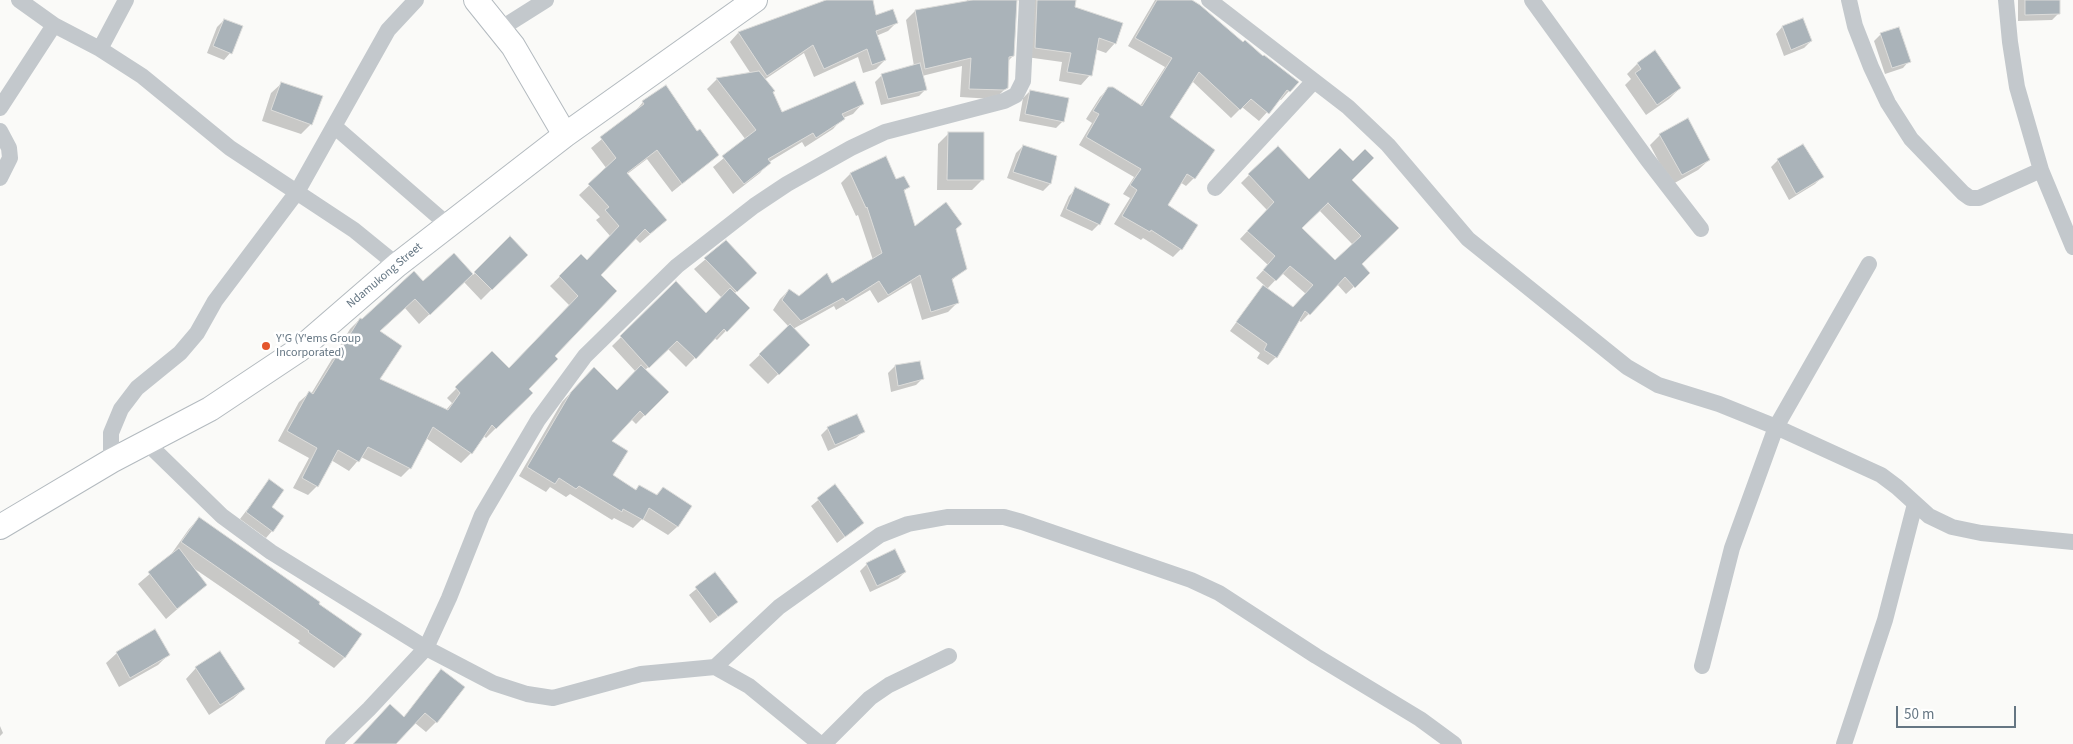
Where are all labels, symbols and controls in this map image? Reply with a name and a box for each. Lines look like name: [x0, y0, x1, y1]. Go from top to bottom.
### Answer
street label: Ndamukong Street: [344, 240, 426, 312]
place label: Y'G (Y'ems Group Incorporated): [276, 332, 361, 360]
marker: Y'G (Y'ems Group Incorporated): [260, 340, 272, 352]
scale bar: [1898, 696, 2018, 728]
text: 50 m: [1904, 704, 1934, 725]

